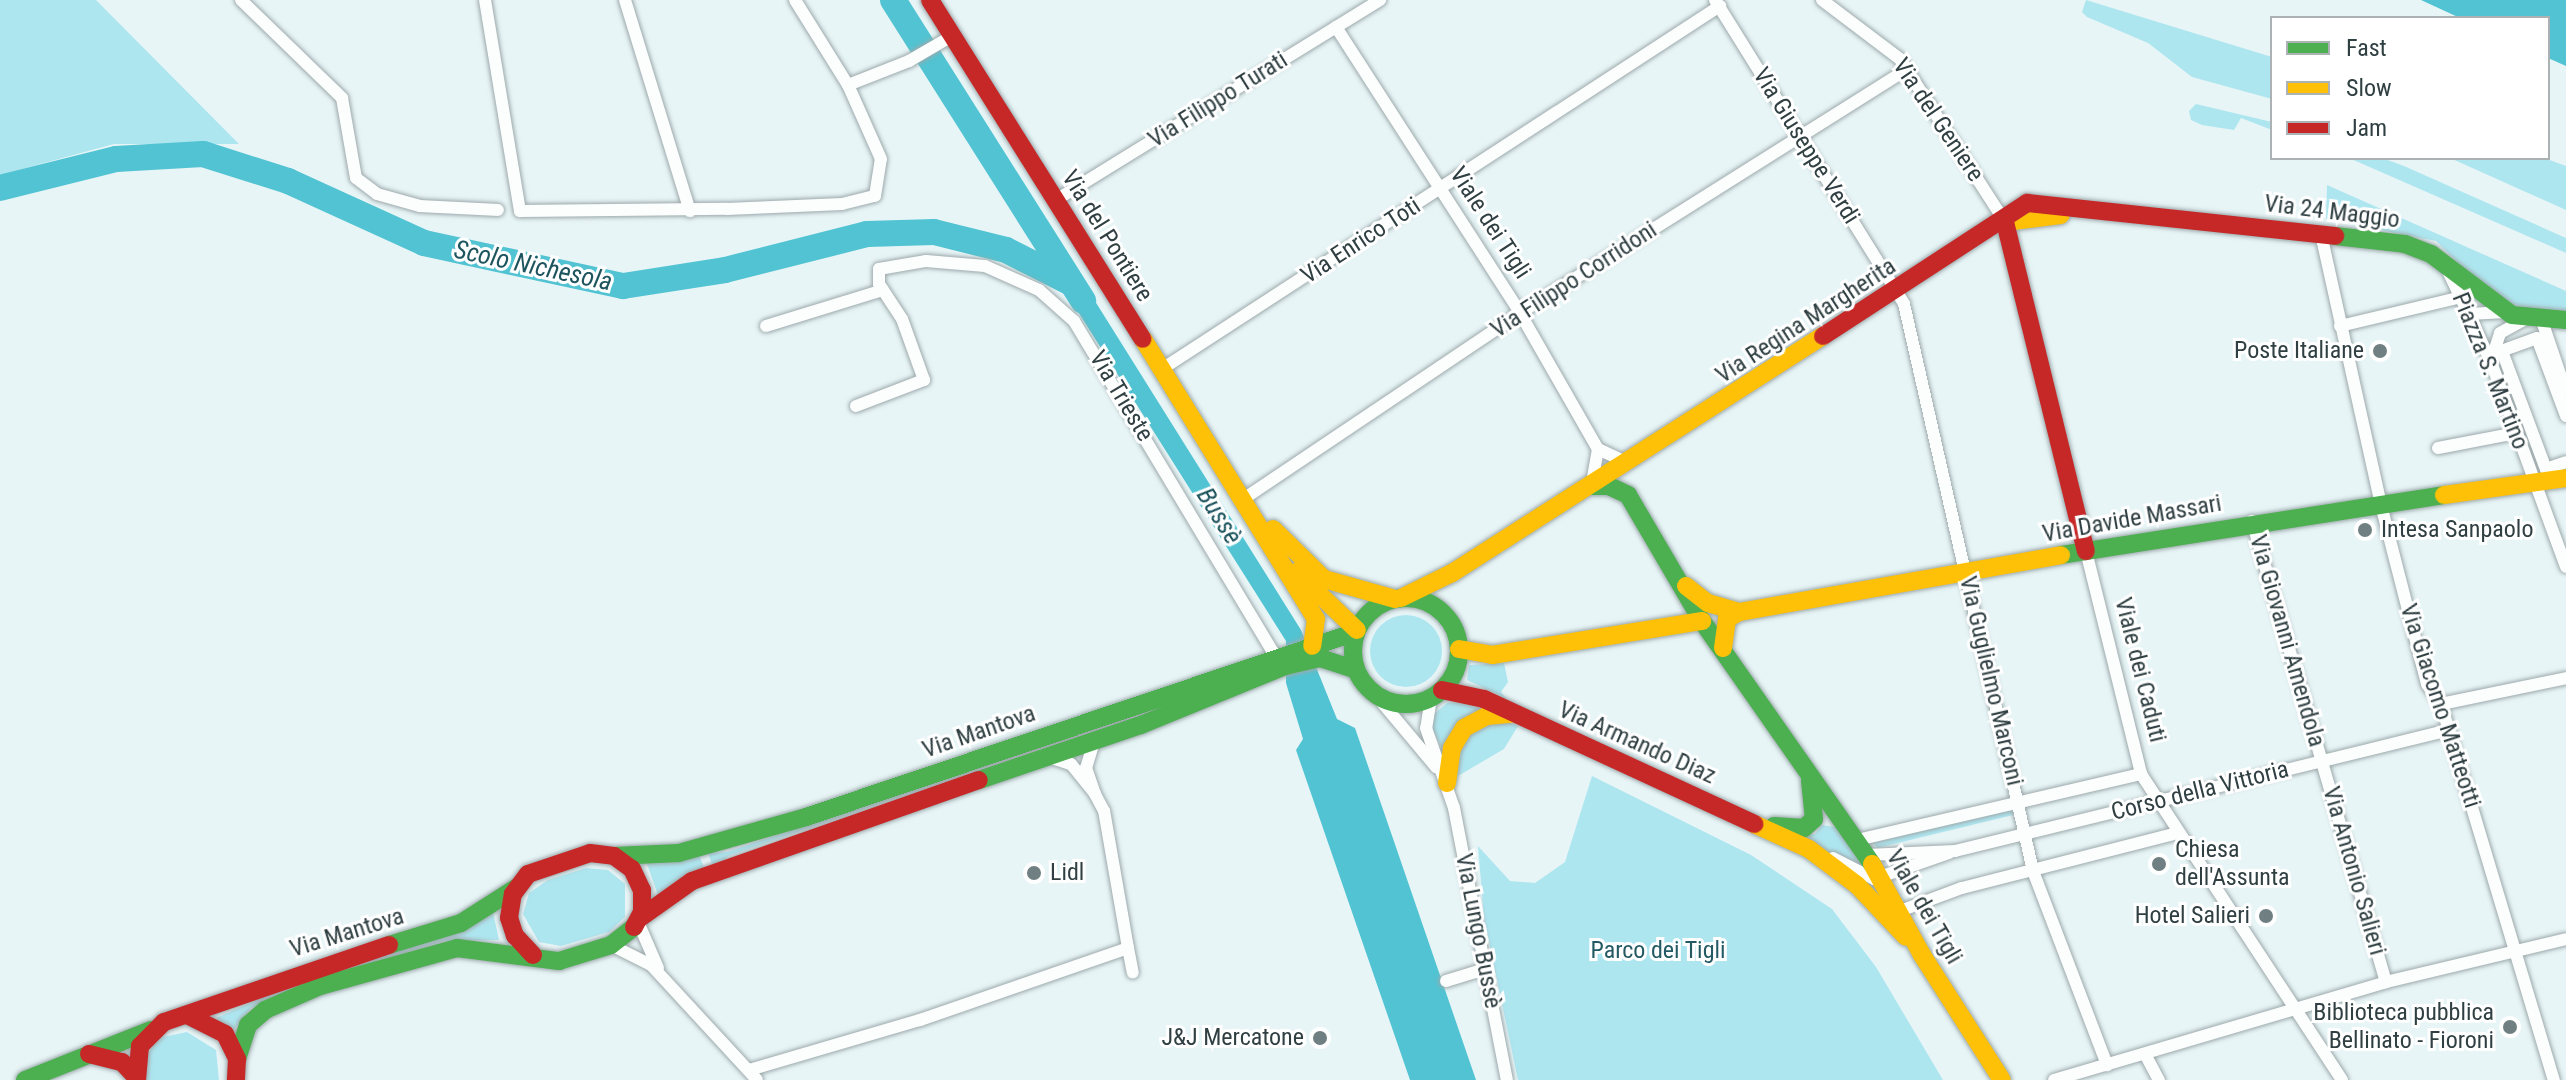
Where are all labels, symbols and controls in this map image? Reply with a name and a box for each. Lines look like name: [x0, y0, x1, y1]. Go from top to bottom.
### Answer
legend: [2270, 16, 2550, 160]
text: Fast: [2346, 34, 2387, 62]
street label: Via Filippo Turati: [1143, 46, 1293, 154]
street label: Via del Geniere: [1886, 53, 1990, 187]
street label: Via Giuseppe Verdi: [1746, 63, 1866, 229]
text: Slow: [2346, 74, 2392, 102]
text: Jam: [2346, 114, 2387, 142]
street label: Viale dei Tigli: [1443, 162, 1537, 284]
street label: Via del Pontiere: [1055, 165, 1159, 307]
street label: Via 24 Maggio: [2263, 189, 2401, 235]
street label: Via Enrico Toti: [1296, 192, 1426, 290]
street label: Via Filippo Corridoni: [1486, 216, 1662, 344]
water label: Scolo Nichesola: [451, 234, 615, 298]
street label: Via Regina Margherita: [1711, 252, 1901, 390]
street label: Piazza S. Martino: [2445, 288, 2535, 454]
place label: Poste Italiane: [2234, 337, 2364, 365]
marker: Poste Italiane: [2371, 342, 2389, 360]
street label: Via Trieste: [1083, 345, 1159, 447]
water label: Bussè: [1190, 482, 1248, 550]
street label: Via Davide Massari: [2040, 489, 2224, 549]
place label: Intesa Sanpaolo: [2381, 516, 2533, 544]
marker: Intesa Sanpaolo: [2356, 521, 2374, 539]
street label: Via Giovanni Amendola: [2243, 532, 2331, 750]
street label: Via Guglielmo Marconi: [1953, 574, 2029, 788]
street label: Viale dei Caduti: [2108, 595, 2172, 745]
street label: Via Giacomo Matteotti: [2393, 600, 2487, 812]
street label: Via Armando Diaz: [1554, 695, 1720, 791]
street label: Via Mantova: [919, 699, 1039, 765]
street label: Corso della Vittoria: [2108, 755, 2292, 827]
street label: Via Antonio Salieri: [2316, 783, 2392, 959]
place label: Chiesa dell'Assunta: [2175, 836, 2290, 892]
street label: Viale dei Tigli: [1880, 844, 1968, 970]
street label: Via Lungo Bussè: [1449, 851, 1507, 1011]
marker: Chiesa dell'Assunta: [2150, 855, 2168, 873]
place label: Lidl: [1050, 859, 1084, 887]
marker: Lidl: [1025, 864, 1043, 882]
street label: Via Mantova: [287, 902, 407, 964]
place label: Hotel Salieri: [2135, 902, 2250, 930]
marker: Hotel Salieri: [2257, 907, 2275, 925]
park label: Parco dei Tigli: [1590, 937, 1726, 965]
place label: Biblioteca pubblica Bellinato - Fioroni: [2313, 999, 2494, 1055]
marker: Biblioteca pubblica Bellinato - Fioroni: [2501, 1018, 2519, 1036]
place label: J&J Mercatone: [1161, 1024, 1304, 1052]
marker: J&J Mercatone: [1311, 1029, 1329, 1047]

